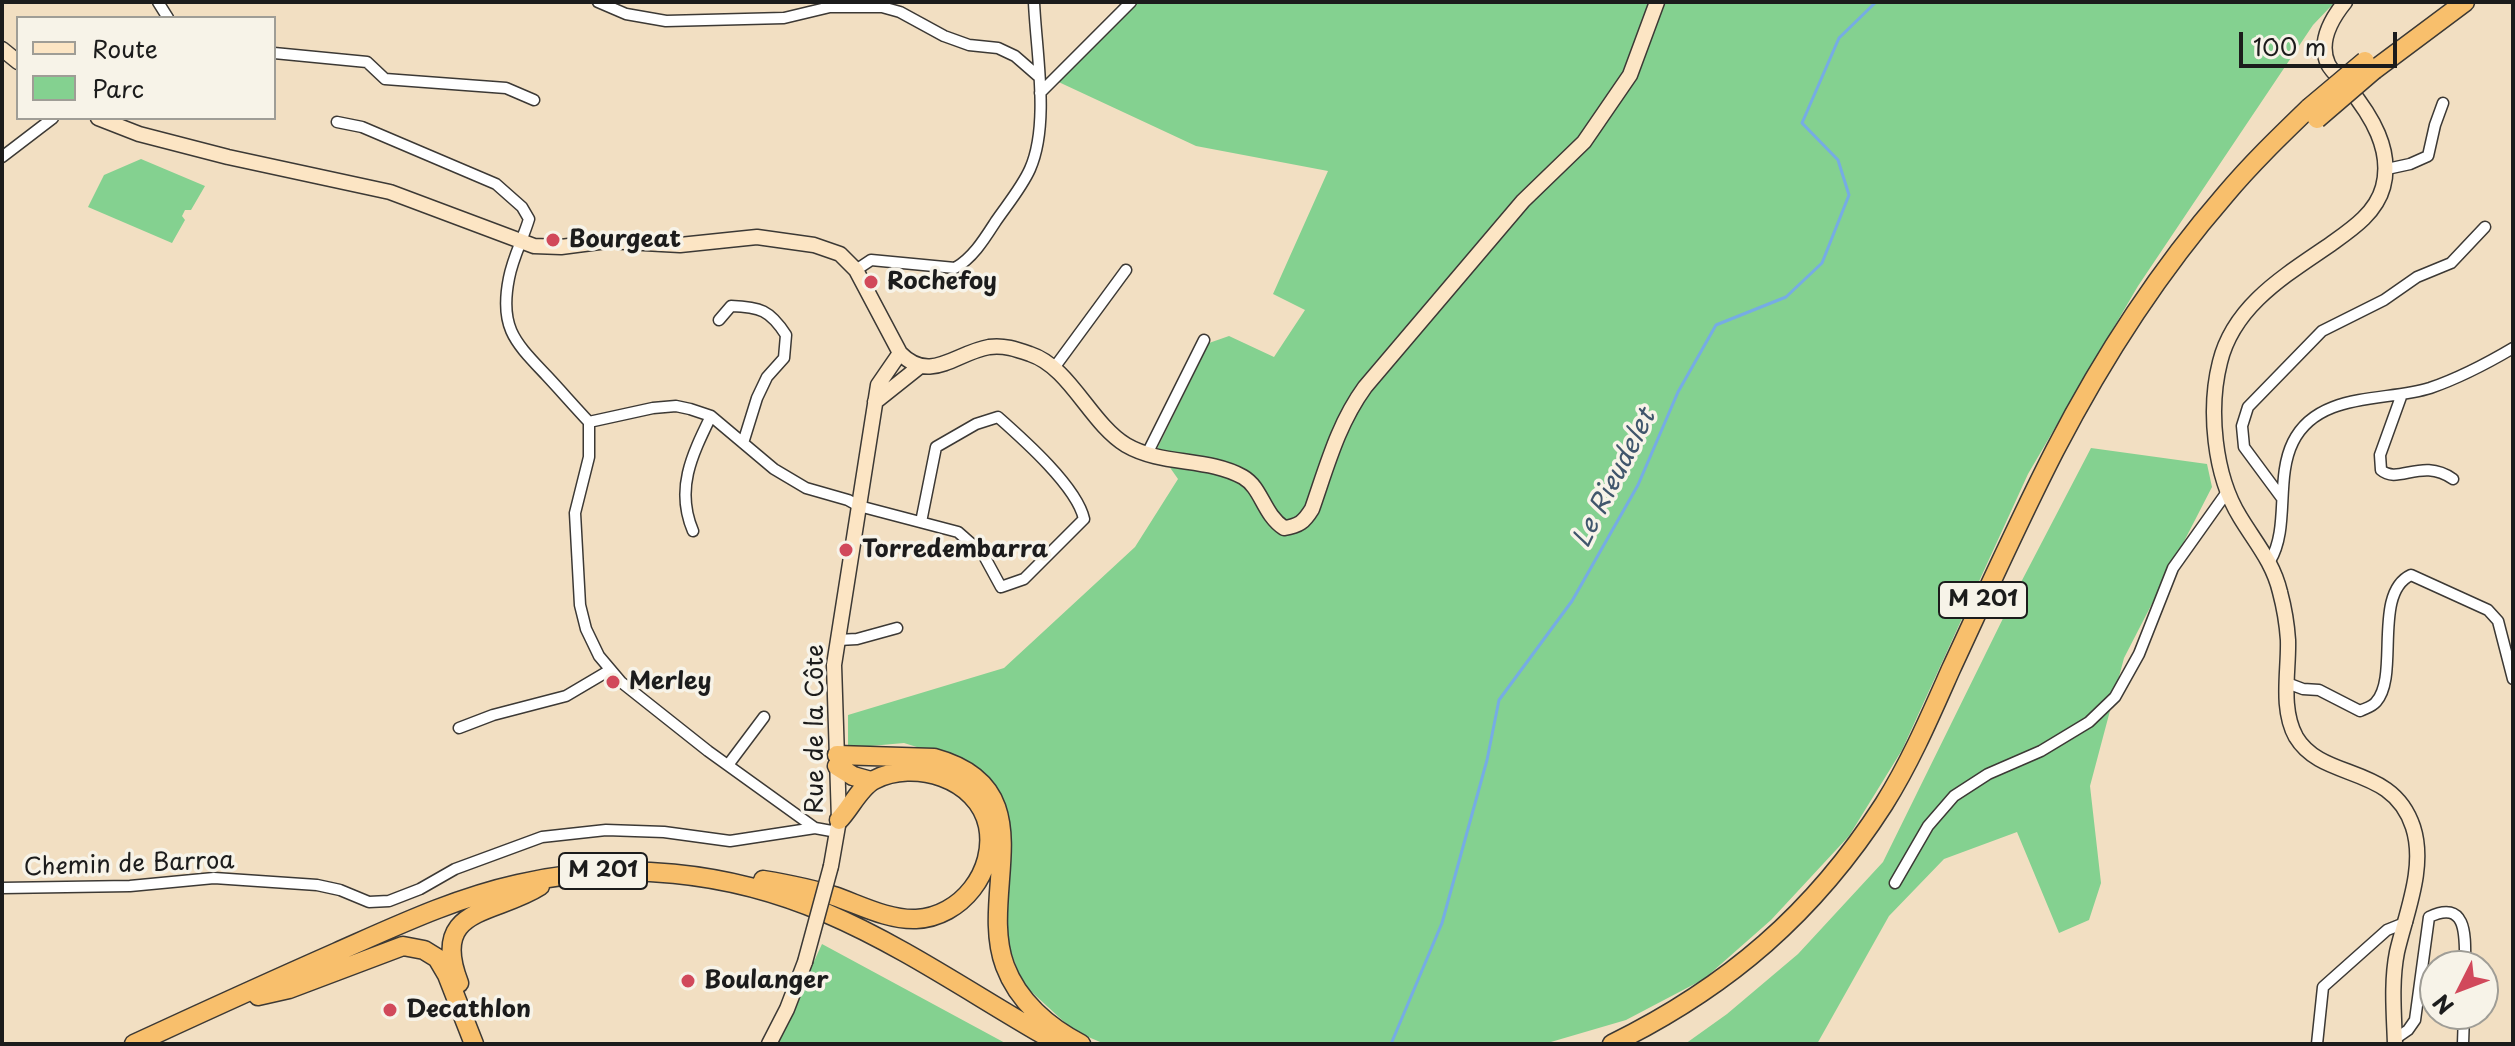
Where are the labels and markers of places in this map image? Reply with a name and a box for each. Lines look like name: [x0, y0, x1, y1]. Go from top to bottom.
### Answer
place label: Bourgeat: [569, 226, 681, 254]
marker: Bourgeat: [544, 231, 562, 249]
place label: Rochefoy: [887, 268, 997, 296]
marker: Rochefoy: [862, 273, 880, 291]
place label: Torredembarra: [862, 536, 1048, 564]
marker: Torredembarra: [837, 541, 855, 559]
place label: Merley: [629, 668, 711, 696]
marker: Merley: [604, 673, 622, 691]
place label: Boulanger: [704, 967, 829, 995]
marker: Boulanger: [679, 972, 697, 990]
place label: Decathlon: [406, 996, 531, 1024]
marker: Decathlon: [381, 1001, 399, 1019]

